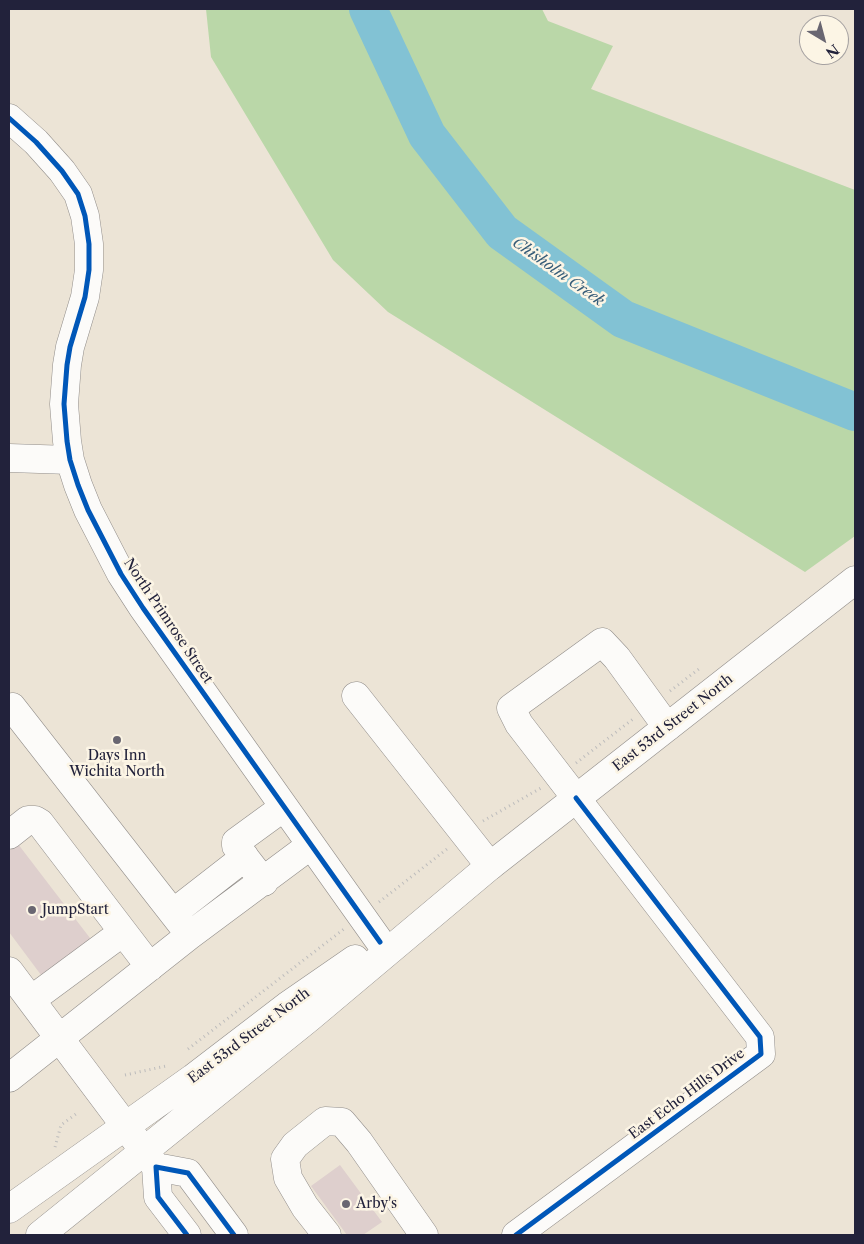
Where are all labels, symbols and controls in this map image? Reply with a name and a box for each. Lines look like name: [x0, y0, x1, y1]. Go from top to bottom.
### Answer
north arrow: [799, 15, 849, 65]
text: N: [822, 40, 843, 62]
water label: Chisholm Creek: [509, 234, 607, 310]
street label: North Primrose Street: [120, 555, 216, 687]
street label: East 53rd Street North: [610, 671, 736, 775]
marker: Days Inn Wichita North: [111, 734, 123, 746]
place label: Days Inn Wichita North: [69, 748, 165, 780]
place label: JumpStart: [42, 902, 109, 918]
marker: JumpStart: [26, 904, 38, 916]
street label: East 53rd Street North: [185, 985, 313, 1087]
street label: East Echo Hills Drive: [626, 1045, 748, 1143]
place label: Arby's: [356, 1196, 397, 1212]
marker: Arby's: [340, 1198, 352, 1210]

